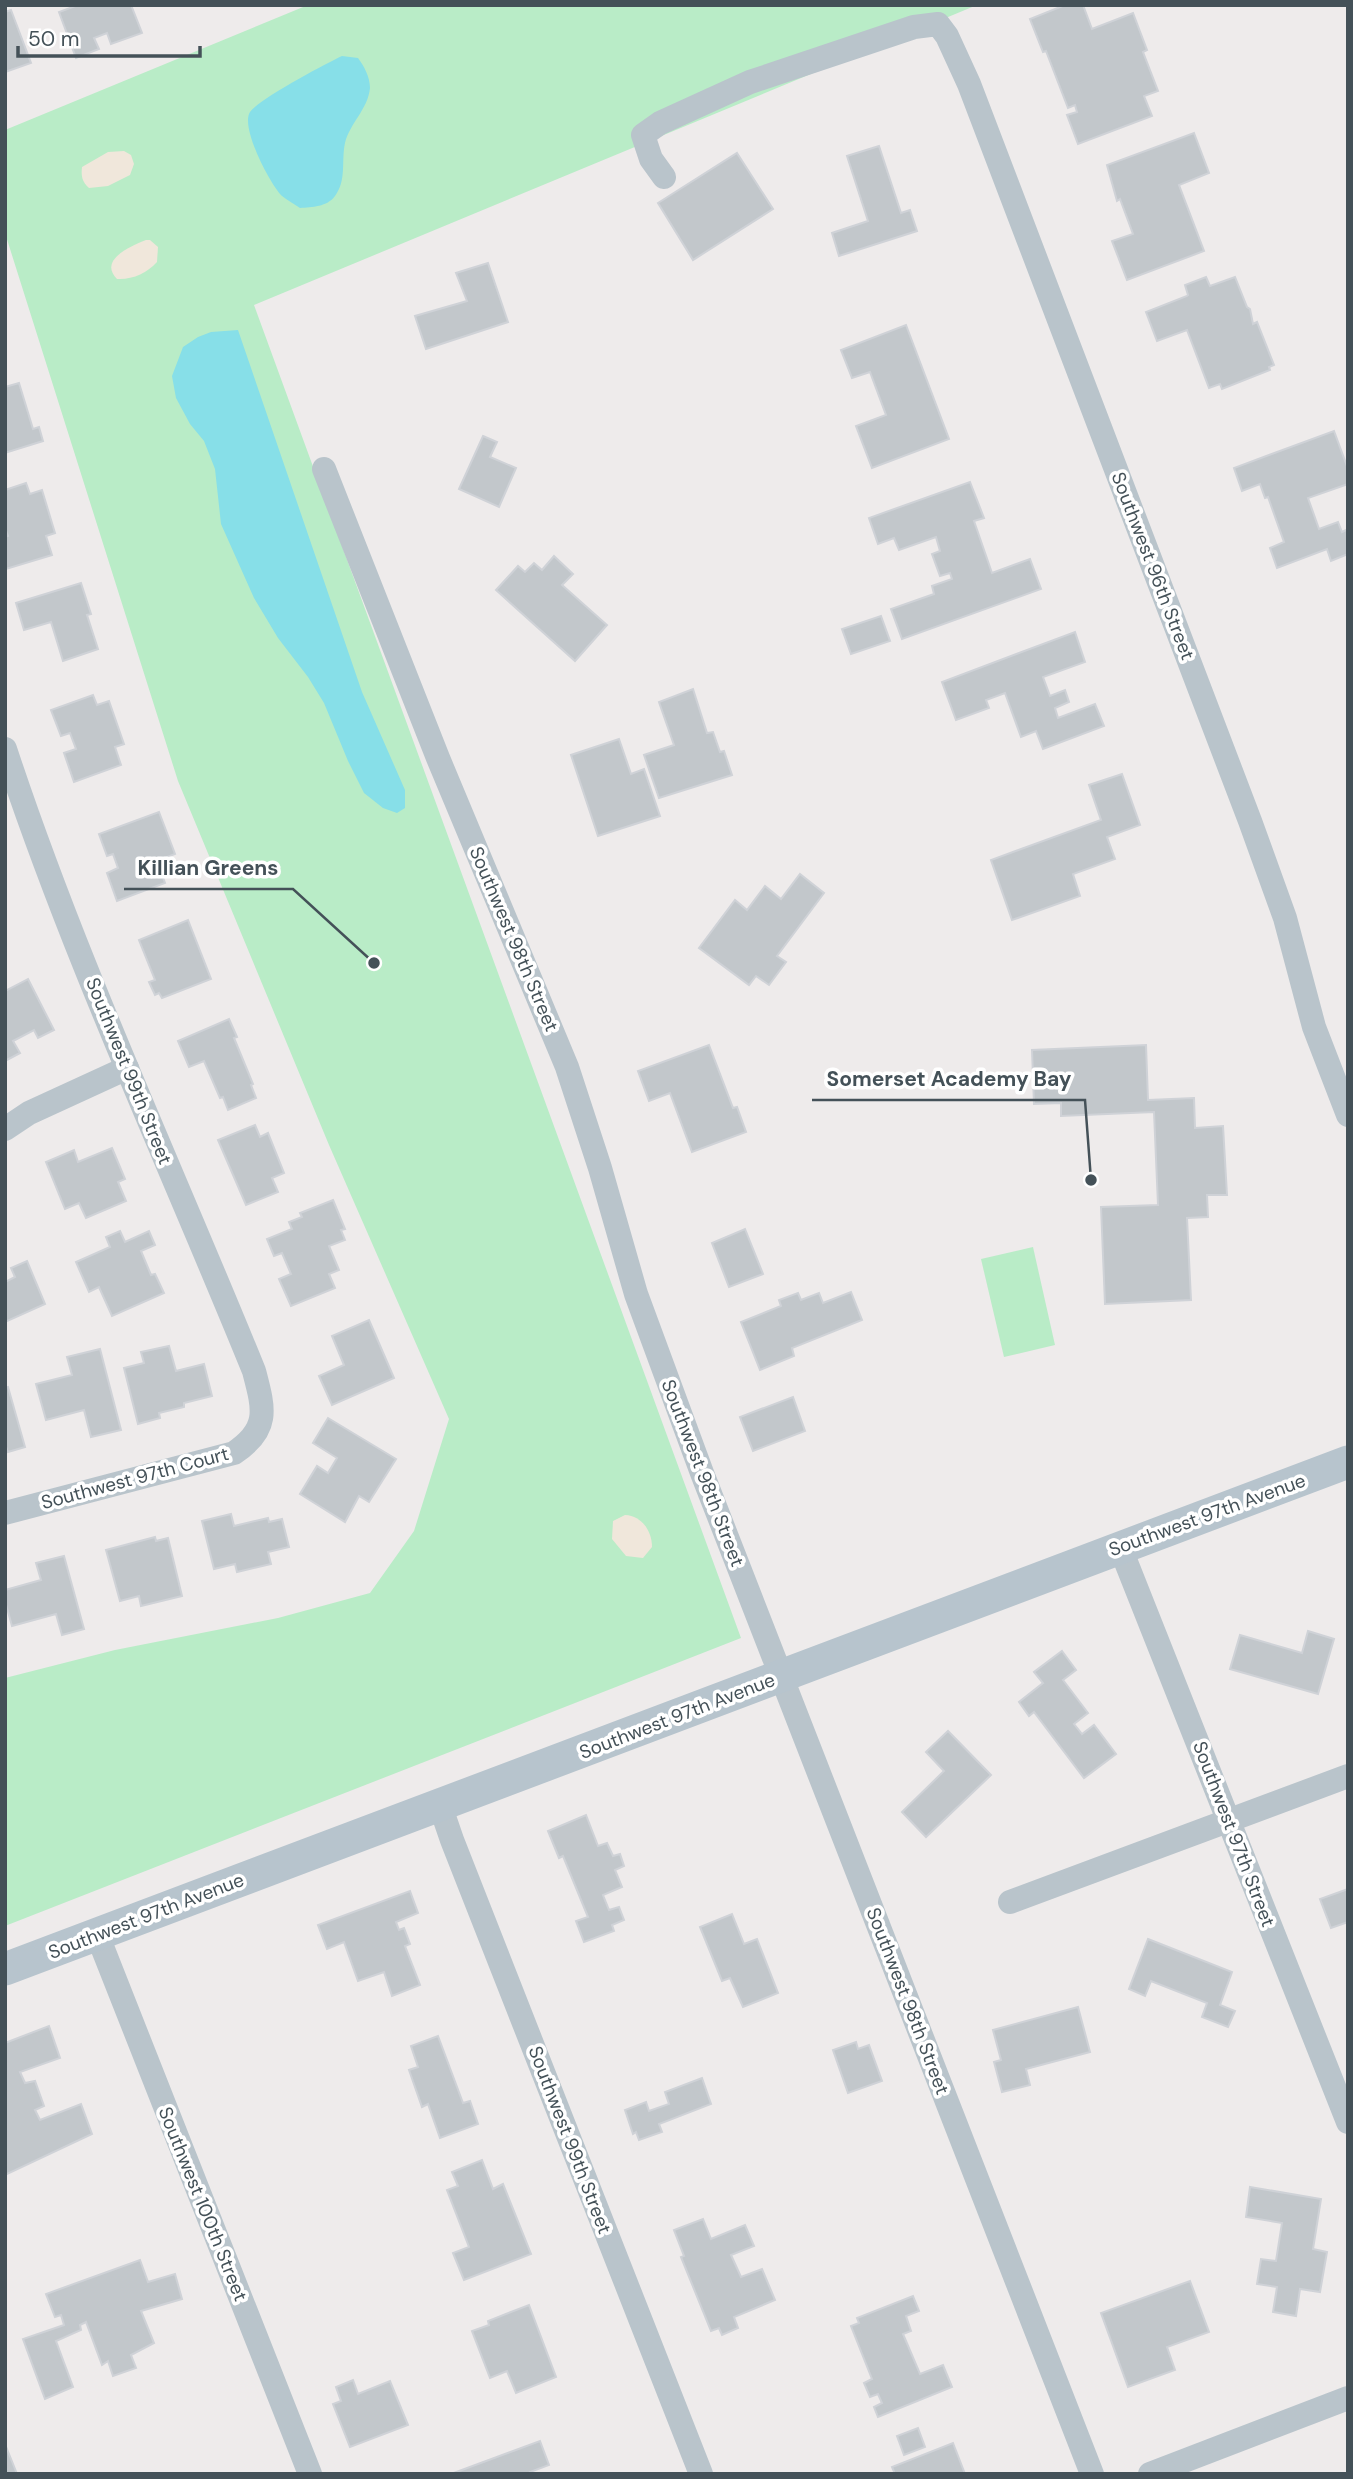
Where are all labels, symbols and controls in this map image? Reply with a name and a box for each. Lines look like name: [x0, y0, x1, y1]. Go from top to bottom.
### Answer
scale bar: [18, 14, 200, 58]
text: 50 m: [28, 25, 79, 53]
street label: Southwest 96th Street: [1106, 469, 1200, 663]
street label: Southwest 98th Street: [464, 843, 564, 1035]
callout: Killian Greens: [124, 847, 293, 889]
text: Killian Greens: [138, 854, 278, 882]
street label: Southwest 99th Street: [80, 974, 178, 1168]
callout: Somerset Academy Bay: [812, 1058, 1085, 1100]
text: Somerset Academy Bay: [826, 1065, 1072, 1093]
street label: Southwest 98th Street: [656, 1376, 750, 1570]
street label: Southwest 97th Court: [38, 1441, 232, 1515]
street label: Southwest 97th Avenue: [1105, 1468, 1309, 1562]
street label: Southwest 97th Avenue: [576, 1667, 778, 1765]
street label: Southwest 97th Street: [1187, 1738, 1281, 1930]
street label: Southwest 97th Avenue: [45, 1867, 247, 1965]
street label: Southwest 98th Street: [861, 1904, 955, 2098]
street label: Southwest 99th Street: [523, 2043, 617, 2237]
street label: Southwest 100th Street: [153, 2103, 253, 2305]

